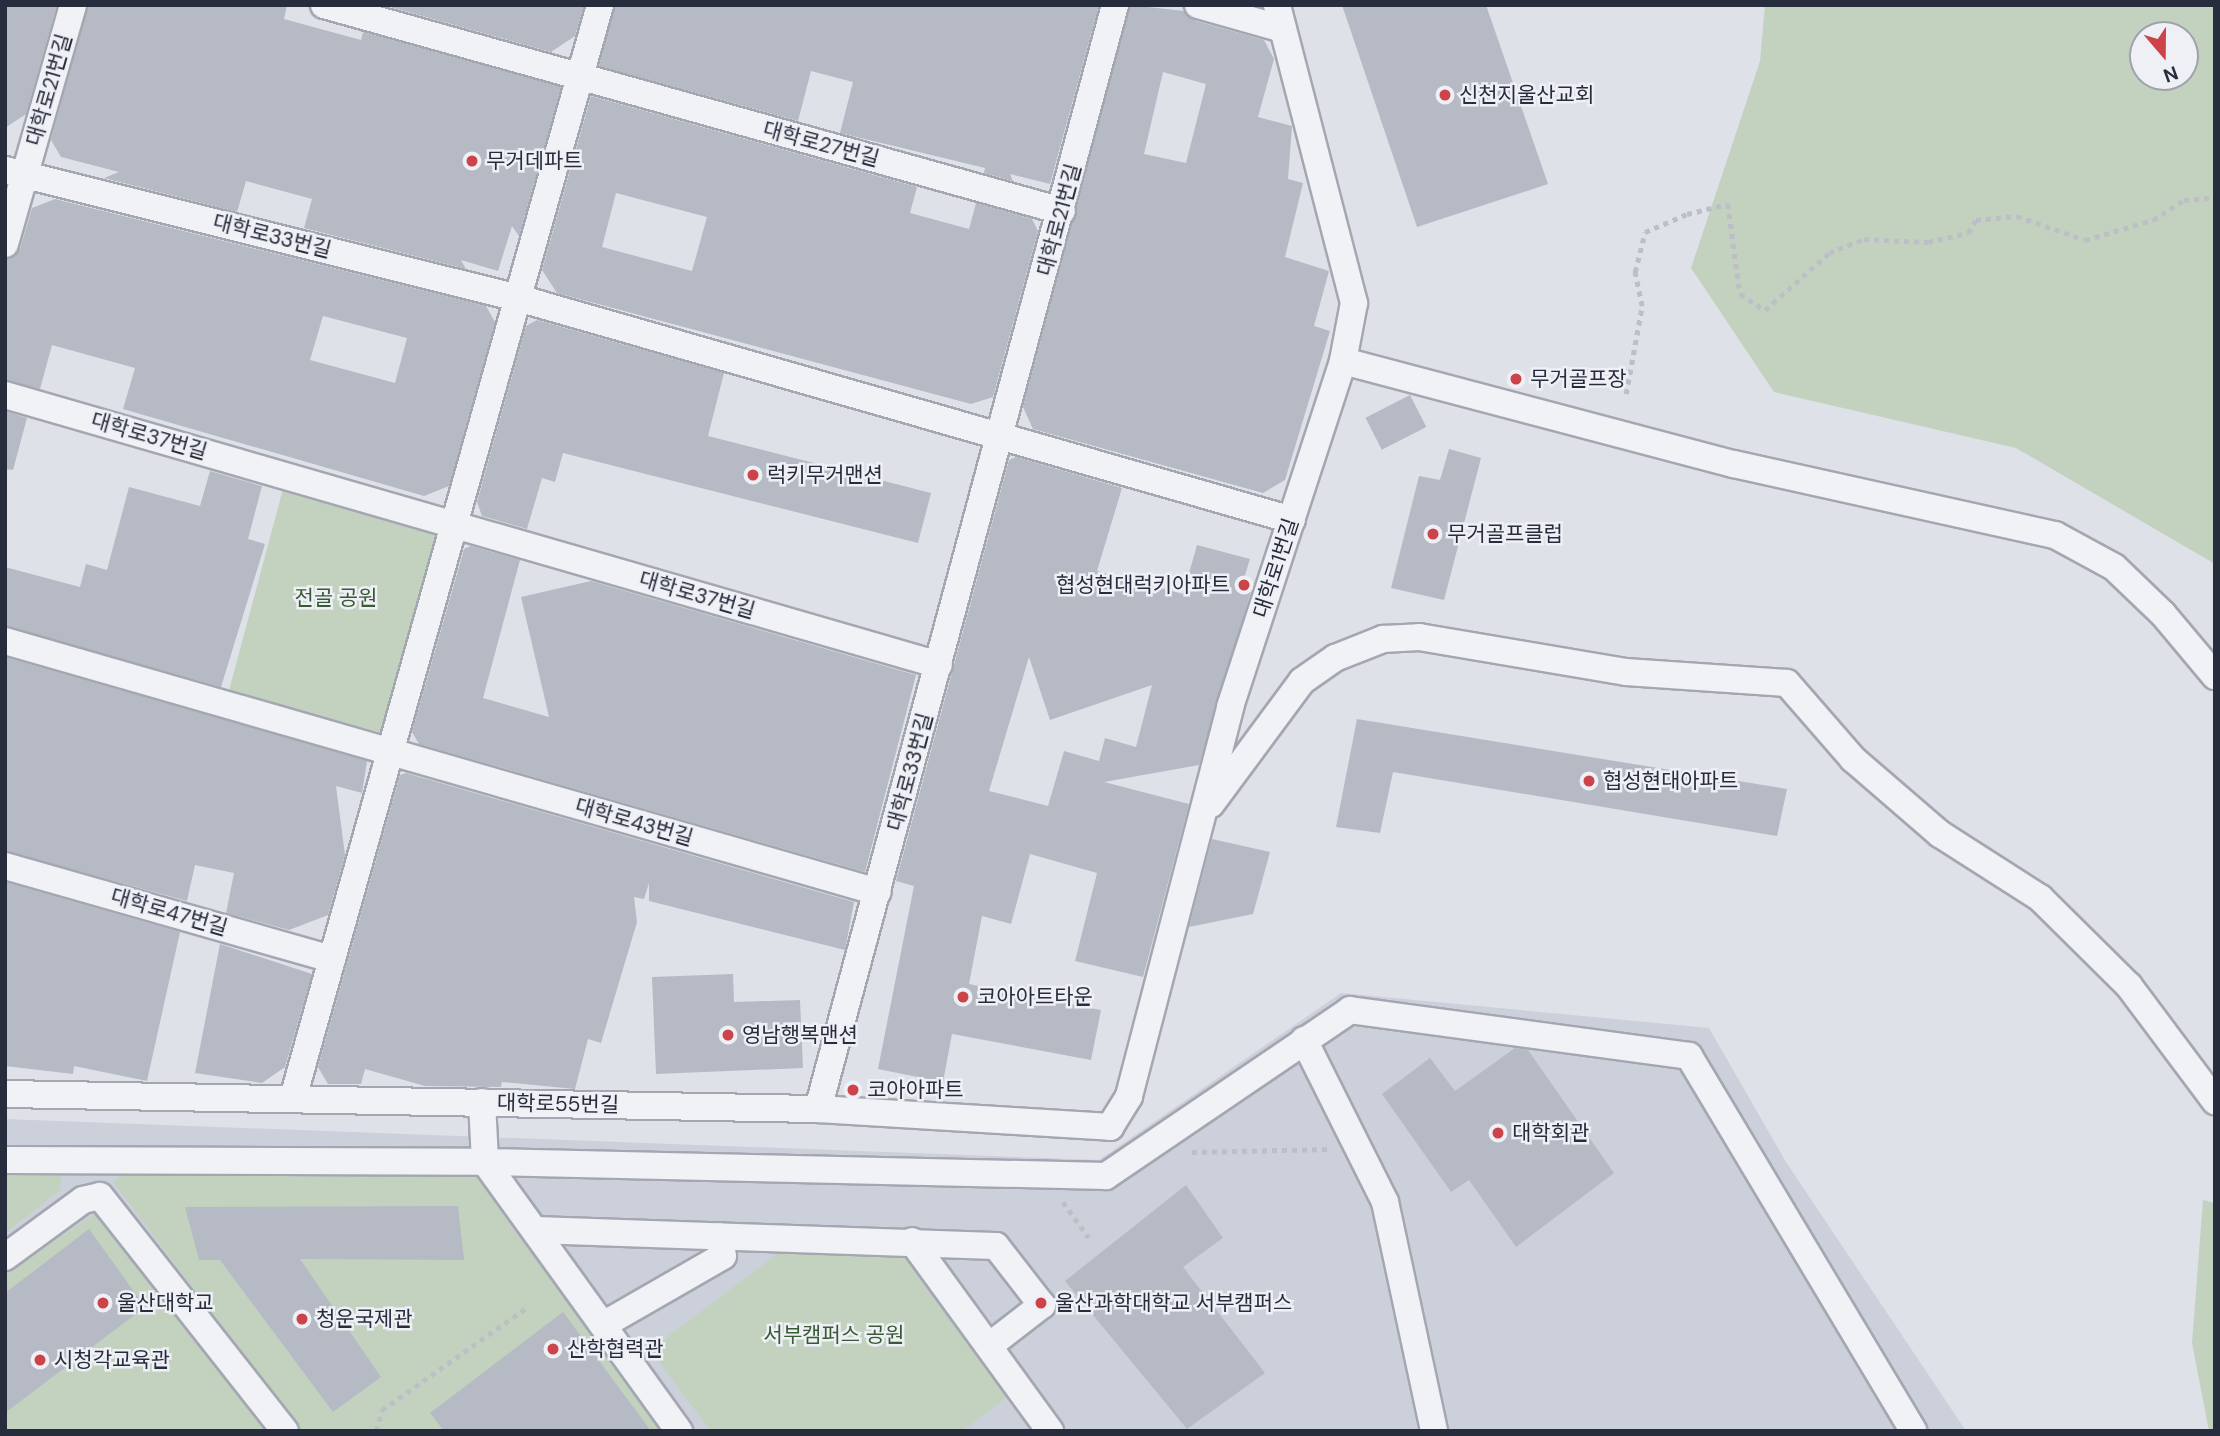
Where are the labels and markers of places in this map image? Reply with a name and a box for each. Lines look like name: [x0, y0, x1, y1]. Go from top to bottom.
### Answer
place label: 신천지울산교회: [1459, 82, 1594, 108]
marker: 신천지울산교회: [1437, 87, 1453, 103]
place label: 무거데파트: [486, 148, 583, 174]
marker: 무거데파트: [464, 153, 480, 169]
place label: 무거골프장: [1530, 366, 1627, 392]
marker: 무거골프장: [1508, 371, 1524, 387]
place label: 럭키무거맨션: [767, 462, 883, 488]
marker: 럭키무거맨션: [745, 467, 761, 483]
place label: 무거골프클럽: [1447, 521, 1563, 547]
marker: 무거골프클럽: [1425, 526, 1441, 542]
place label: 협성현대럭키아파트: [1056, 572, 1230, 598]
marker: 협성현대럭키아파트: [1236, 577, 1252, 593]
place label: 협성현대아파트: [1603, 768, 1738, 794]
marker: 협성현대아파트: [1581, 773, 1597, 789]
place label: 코아아트타운: [977, 984, 1093, 1010]
marker: 코아아트타운: [955, 989, 971, 1005]
place label: 영남행복맨션: [742, 1022, 858, 1048]
marker: 영남행복맨션: [720, 1027, 736, 1043]
place label: 코아아파트: [867, 1077, 964, 1103]
marker: 코아아파트: [845, 1082, 861, 1098]
place label: 대학회관: [1512, 1120, 1589, 1146]
marker: 대학회관: [1490, 1125, 1506, 1141]
place label: 울산대학교: [117, 1290, 214, 1316]
place label: 울산과학대학교 서부캠퍼스: [1055, 1290, 1292, 1316]
marker: 울산대학교: [95, 1295, 111, 1311]
marker: 울산과학대학교 서부캠퍼스: [1033, 1295, 1049, 1311]
place label: 청운국제관: [316, 1306, 413, 1332]
marker: 청운국제관: [294, 1311, 310, 1327]
place label: 산학협력관: [567, 1336, 664, 1362]
marker: 산학협력관: [545, 1341, 561, 1357]
place label: 시청각교육관: [54, 1347, 170, 1373]
marker: 시청각교육관: [32, 1352, 48, 1368]

